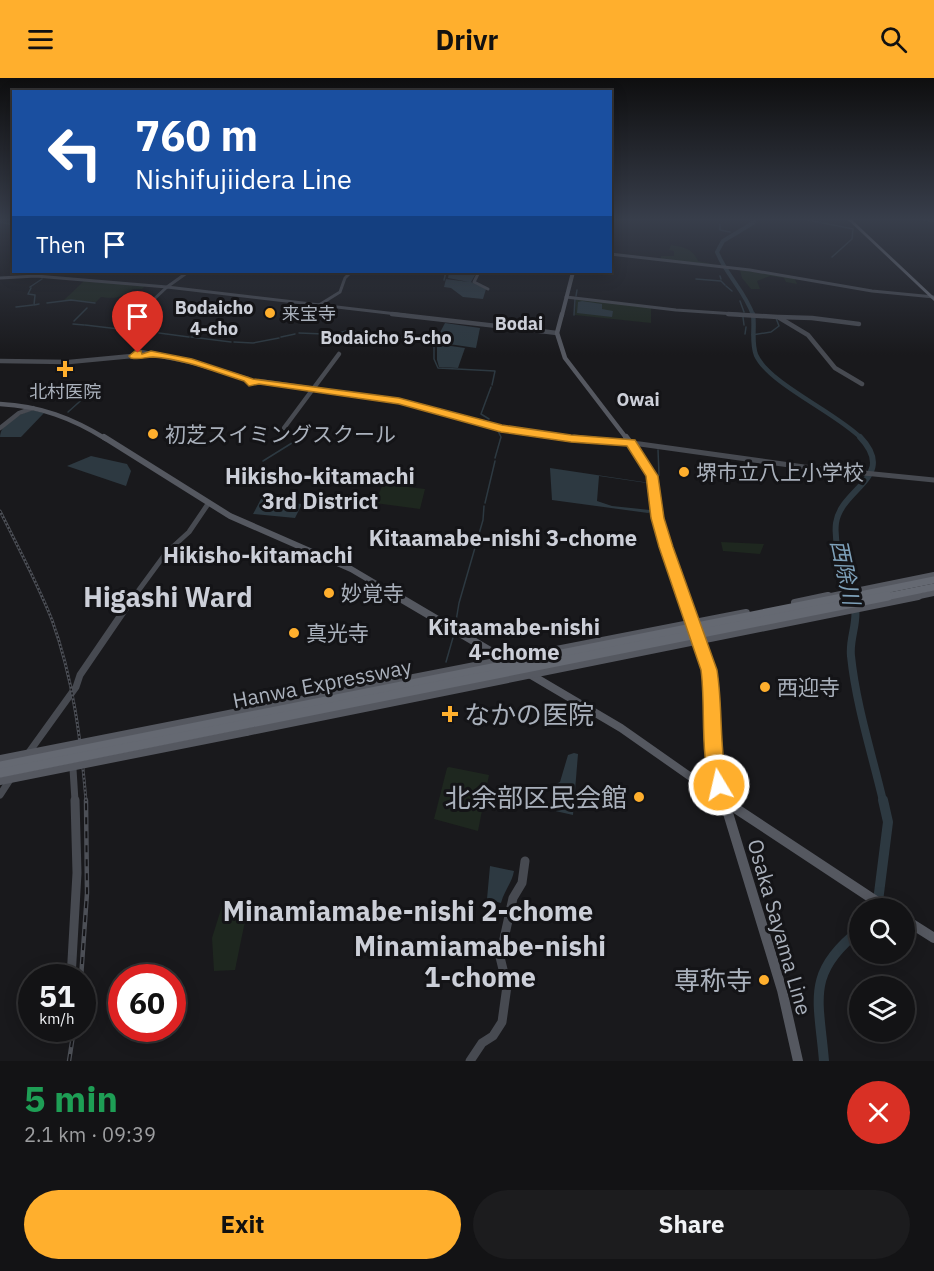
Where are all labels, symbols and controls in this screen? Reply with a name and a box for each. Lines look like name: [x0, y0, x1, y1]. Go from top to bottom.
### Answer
text: Drivr: [436, 22, 498, 57]
icon: menu: [24, 23, 57, 56]
icon: search: [877, 23, 910, 56]
text: 760 m: [135, 108, 258, 163]
icon: left: [36, 114, 114, 192]
text: Nishifujiidera Line: [135, 161, 352, 196]
icon: arrive: [98, 228, 131, 261]
text: Then: [36, 230, 86, 259]
pin: [112, 291, 163, 353]
district label: Bodaicho 4-cho: [175, 296, 253, 340]
icon: arrive: [121, 300, 154, 333]
place label: 来宝寺: [282, 302, 336, 325]
marker: 来宝寺: [263, 306, 277, 320]
district label: Bodai: [495, 312, 543, 335]
district label: Bodaicho 5-cho: [320, 326, 452, 349]
marker: 北村医院: [56, 360, 74, 378]
place label: 北村医院: [29, 380, 101, 403]
district label: Owai: [616, 388, 660, 411]
place label: 初芝スイミングスクール: [165, 420, 396, 448]
marker: 初芝スイミングスクール: [146, 427, 160, 441]
place label: 堺市立八上小学校: [696, 458, 864, 486]
district label: Hikisho-kitamachi 3rd District: [225, 461, 415, 515]
marker: 堺市立八上小学校: [677, 465, 691, 479]
district label: Kitaamabe-nishi 3-chome: [369, 523, 637, 552]
water label: 西除川: [825, 537, 867, 609]
district label: Hikisho-kitamachi: [163, 540, 353, 569]
district label: Higashi Ward: [83, 579, 253, 614]
place label: 妙覚寺: [341, 579, 404, 607]
marker: 妙覚寺: [322, 586, 336, 600]
district label: Kitaamabe-nishi 4-chome: [428, 612, 600, 666]
place label: 真光寺: [306, 619, 369, 647]
marker: 真光寺: [287, 626, 301, 640]
street label: Hanwa Expressway: [230, 652, 414, 714]
place label: 西迎寺: [777, 673, 840, 701]
marker: 西迎寺: [758, 680, 772, 694]
place label: なかの医院: [464, 697, 594, 731]
marker: なかの医院: [441, 705, 459, 723]
position arrow: [687, 753, 751, 817]
place label: 北余部区民会館: [445, 780, 627, 814]
marker: 北余部区民会館: [632, 790, 646, 804]
street label: Osaka Sayama Line: [741, 836, 819, 1018]
district label: Minamiamabe-nishi 2-chome: [223, 893, 593, 928]
map controls: [849, 898, 915, 1042]
button: search: [849, 898, 915, 964]
district label: Minamiamabe-nishi 1-chome: [354, 928, 606, 994]
place label: 専称寺: [674, 963, 752, 997]
speed limit sign: 60: [108, 964, 186, 1042]
marker: 専称寺: [757, 973, 771, 987]
text: 51: [39, 976, 75, 1015]
button: layers: [849, 976, 915, 1042]
text: km/h: [39, 1009, 75, 1028]
text: 5 min: [24, 1075, 118, 1122]
button: close: [847, 1081, 910, 1144]
text: 2.1 km · 09:39: [24, 1121, 156, 1148]
button: Exit: [24, 1190, 461, 1259]
button: Share: [473, 1190, 910, 1259]

